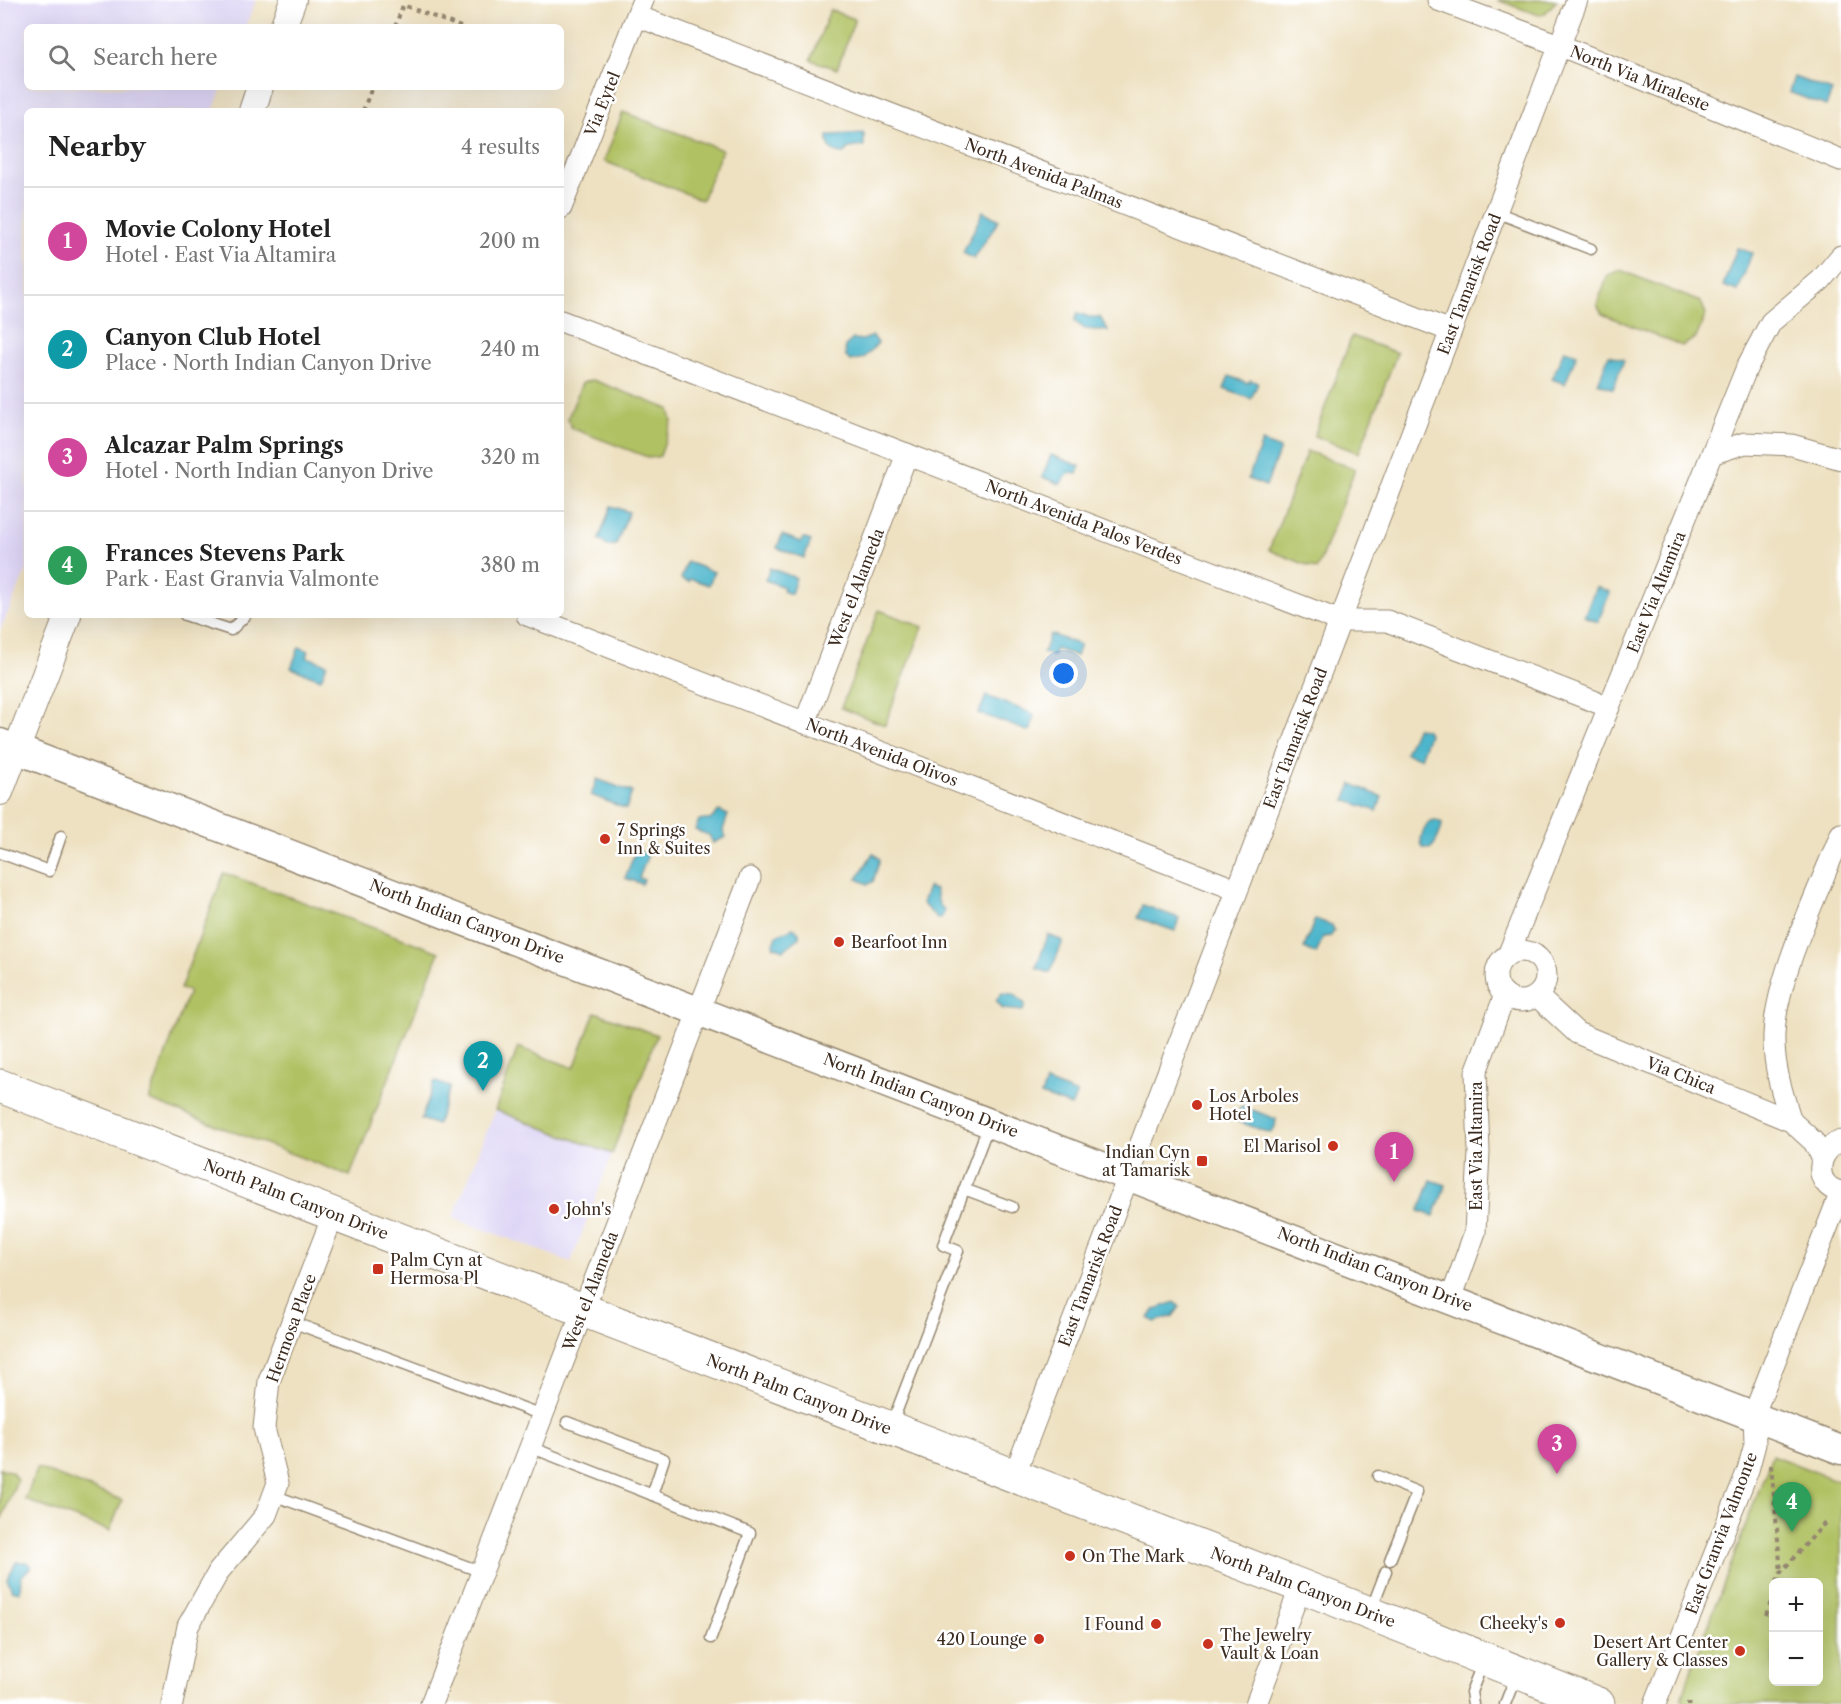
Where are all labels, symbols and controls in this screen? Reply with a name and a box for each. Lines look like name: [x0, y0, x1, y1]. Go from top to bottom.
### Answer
search box: [24, 24, 564, 90]
icon: search: [45, 41, 78, 74]
street label: North Via Miraleste: [1567, 41, 1713, 115]
text: Search here: [93, 44, 218, 71]
street label: Via Eytel: [580, 68, 624, 140]
text: Nearby: [48, 131, 146, 163]
street label: North Avenida Palmas: [962, 134, 1126, 212]
text: 4 results: [461, 135, 540, 159]
street label: East Tamarisk Road: [1433, 210, 1505, 357]
text: Movie Colony Hotel: [105, 216, 331, 243]
text: 1: [63, 229, 72, 253]
text: 200 m: [479, 229, 540, 253]
text: Hotel · East Via Altamira: [105, 243, 336, 267]
text: Canyon Club Hotel: [105, 324, 321, 351]
text: 2: [62, 337, 73, 361]
text: 240 m: [480, 337, 540, 361]
text: Place · North Indian Canyon Drive: [105, 351, 432, 375]
text: Alcazar Palm Springs: [105, 432, 344, 459]
text: 3: [62, 445, 73, 469]
text: 320 m: [481, 445, 540, 469]
text: Hotel · North Indian Canyon Drive: [105, 459, 433, 483]
street label: North Avenida Palos Verdes: [983, 475, 1185, 569]
street label: West el Alameda: [824, 525, 888, 651]
street label: East Via Altamira: [1622, 528, 1690, 656]
text: Frances Stevens Park: [105, 540, 344, 567]
text: 4: [62, 553, 73, 577]
text: 380 m: [481, 553, 540, 577]
text: Park · East Granvia Valmonte: [105, 567, 379, 591]
your location: [1049, 659, 1078, 688]
street label: East Tamarisk Road: [1259, 664, 1331, 811]
street label: North Avenida Olivos: [803, 714, 961, 790]
place label: 7 Springs Inn & Suites: [617, 820, 710, 858]
marker: 7 Springs Inn & Suites: [598, 832, 612, 846]
street label: North Indian Canyon Drive: [367, 875, 567, 967]
place label: Bearfoot Inn: [851, 932, 947, 952]
marker: Bearfoot Inn: [832, 935, 846, 949]
pin: 2: [464, 1042, 502, 1091]
street label: North Indian Canyon Drive: [821, 1049, 1021, 1141]
street label: Via Chica: [1642, 1052, 1719, 1098]
street label: East Via Altamira: [1466, 1081, 1486, 1211]
place label: Los Arboles Hotel: [1209, 1086, 1299, 1124]
marker: Los Arboles Hotel: [1190, 1098, 1204, 1112]
pin: 1: [1374, 1132, 1414, 1182]
place label: El Marisol: [1243, 1136, 1321, 1156]
marker: El Marisol: [1326, 1139, 1340, 1153]
place label: Indian Cyn at Tamarisk: [1102, 1142, 1191, 1180]
street label: North Palm Canyon Drive: [201, 1154, 391, 1244]
marker: Indian Cyn at Tamarisk: [1195, 1154, 1209, 1168]
place label: John's: [563, 1199, 611, 1219]
marker: John's: [547, 1202, 561, 1216]
street label: East Tamarisk Road: [1054, 1202, 1126, 1349]
street label: North Indian Canyon Drive: [1275, 1223, 1475, 1315]
street label: West el Alameda: [558, 1228, 622, 1354]
place label: Palm Cyn at Hermosa Pl: [390, 1250, 483, 1288]
marker: Palm Cyn at Hermosa Pl: [371, 1262, 385, 1276]
street label: Hermosa Place: [262, 1271, 320, 1385]
street label: North Palm Canyon Drive: [704, 1349, 894, 1439]
pin: 3: [1538, 1424, 1576, 1474]
street label: East Granvia Valmonte: [1681, 1449, 1761, 1617]
pin: 4: [1772, 1482, 1812, 1532]
street label: North Palm Canyon Drive: [1208, 1542, 1398, 1632]
place label: On The Mark: [1082, 1546, 1186, 1566]
marker: On The Mark: [1063, 1549, 1077, 1563]
map controls: [1769, 1578, 1823, 1686]
button: +: [1769, 1578, 1823, 1632]
place label: Cheeky's: [1480, 1613, 1548, 1633]
place label: I Found: [1085, 1614, 1144, 1634]
marker: Cheeky's: [1553, 1616, 1567, 1630]
marker: I Found: [1149, 1617, 1163, 1631]
place label: The Jewelry Vault & Loan: [1219, 1625, 1319, 1663]
place label: 420 Lounge: [937, 1629, 1027, 1649]
marker: 420 Lounge: [1032, 1632, 1046, 1646]
place label: Desert Art Center Gallery & Classes: [1593, 1632, 1728, 1670]
button: −: [1769, 1632, 1823, 1686]
marker: The Jewelry Vault & Loan: [1201, 1637, 1215, 1651]
marker: Desert Art Center Gallery & Classes: [1733, 1644, 1747, 1658]

